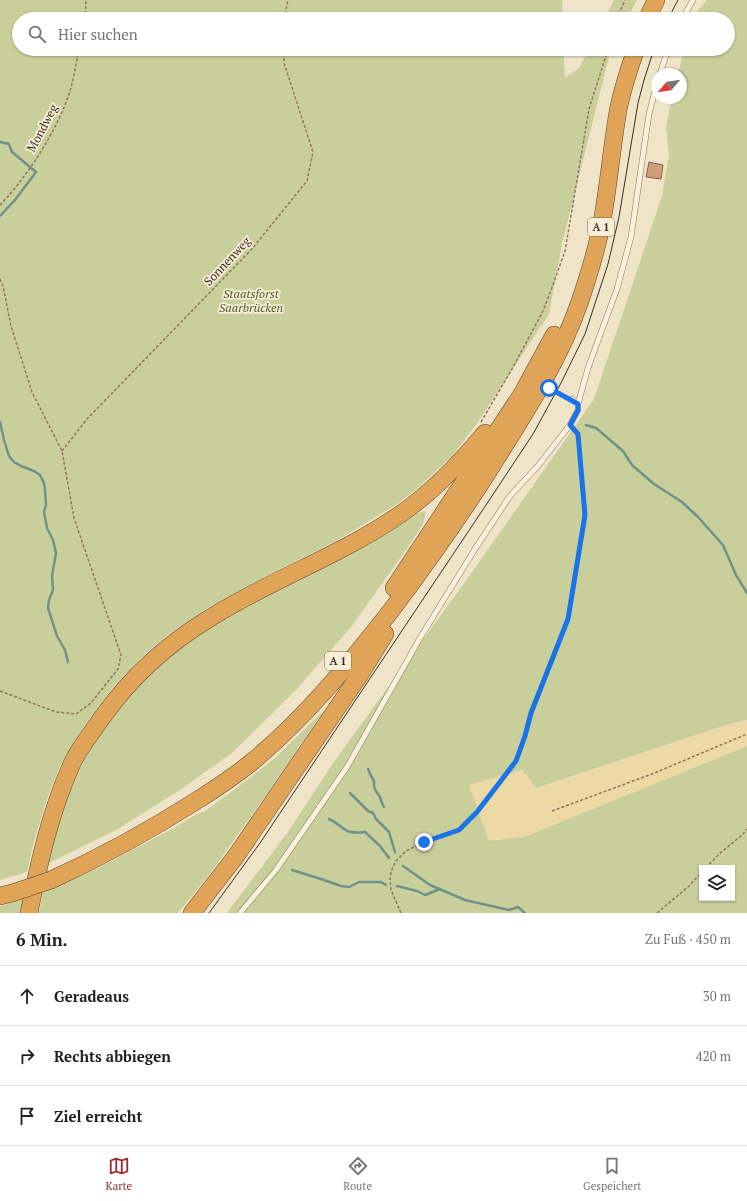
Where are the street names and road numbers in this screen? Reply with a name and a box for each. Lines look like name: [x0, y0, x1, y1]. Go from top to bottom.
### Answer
street label: Mondweg: [23, 101, 61, 154]
road number: A 1: [588, 218, 614, 236]
street label: Sonnenweg: [201, 233, 254, 289]
road number: A 1: [325, 652, 351, 670]

